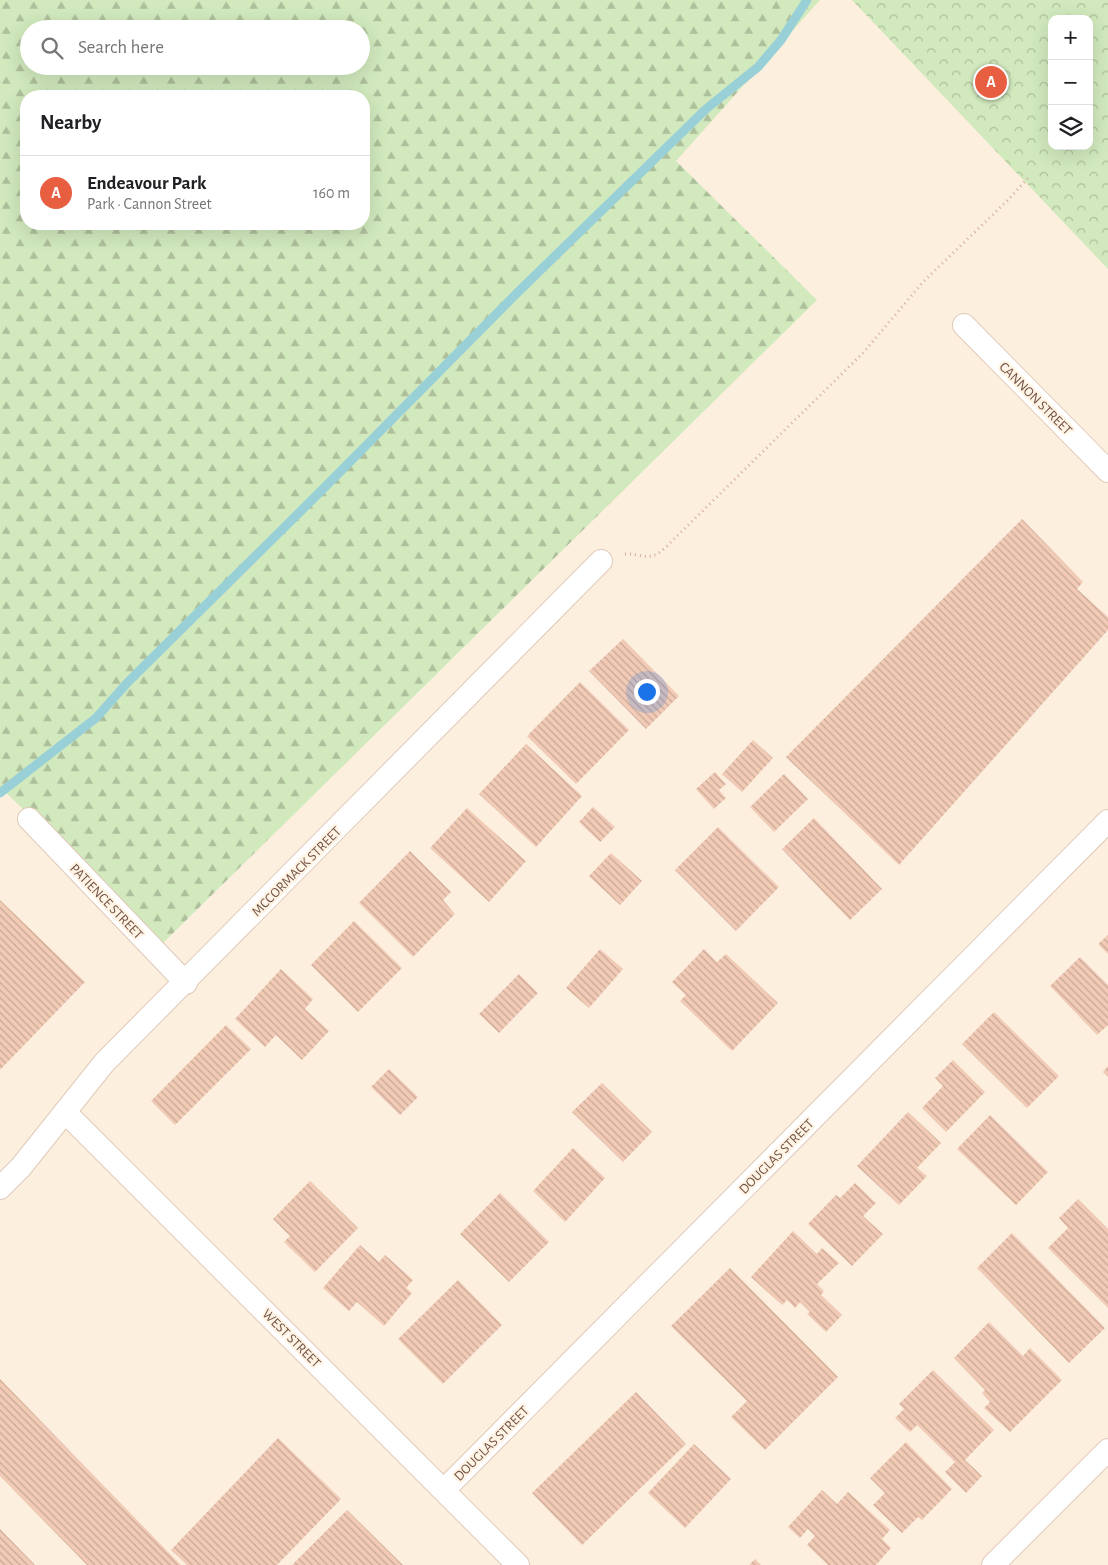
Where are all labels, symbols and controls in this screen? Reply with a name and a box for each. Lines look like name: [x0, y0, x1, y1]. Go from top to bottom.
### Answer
map controls: [1048, 15, 1093, 150]
button: +: [1048, 15, 1093, 60]
search box: [20, 20, 370, 75]
icon: search: [38, 34, 66, 62]
text: Search here: [78, 38, 164, 57]
button: −: [1048, 60, 1093, 105]
pin: A: [975, 63, 1007, 101]
button: layers: [1048, 105, 1093, 150]
text: Nearby: [40, 112, 101, 133]
text: Endeavour Park: [87, 174, 206, 193]
text: A: [51, 185, 61, 201]
text: 160 m: [313, 185, 350, 201]
text: Park · Cannon Street: [87, 196, 212, 212]
street label: CANNON STREET: [996, 360, 1074, 438]
your location: [634, 679, 660, 705]
street label: MCCORMACK STREET: [249, 824, 344, 919]
street label: PATIENCE STREET: [67, 861, 146, 942]
street label: DOUGLAS STREET: [737, 1117, 817, 1197]
street label: WEST STREET: [259, 1307, 323, 1371]
street label: DOUGLAS STREET: [452, 1404, 532, 1484]

